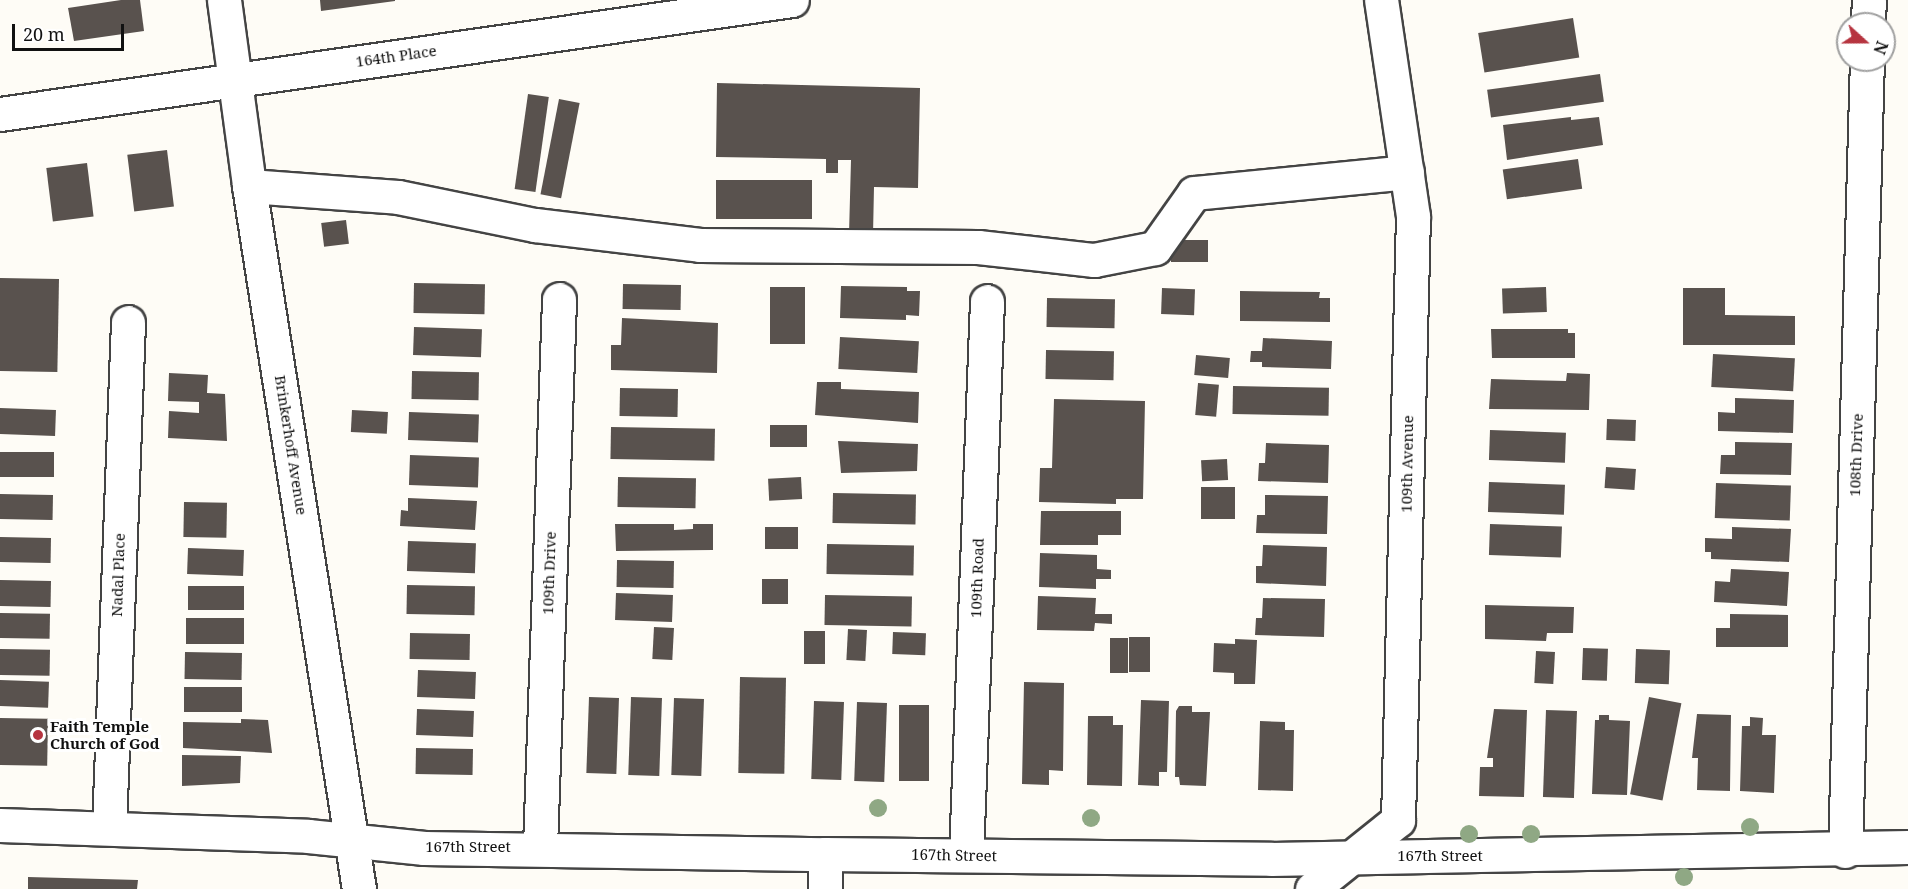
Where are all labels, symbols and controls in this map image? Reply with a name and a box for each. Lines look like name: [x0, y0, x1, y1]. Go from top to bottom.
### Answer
scale bar: [15, 12, 128, 50]
north arrow: [1836, 12, 1896, 72]
text: 20 m: [23, 22, 65, 46]
text: N: [1868, 38, 1893, 58]
street label: 164th Place: [354, 41, 438, 71]
street label: Brinkerhoff Avenue: [271, 374, 311, 516]
street label: 108th Drive: [1846, 413, 1866, 497]
street label: 109th Avenue: [1397, 415, 1417, 513]
street label: 109th Drive: [539, 531, 559, 615]
street label: Nadal Place: [108, 533, 128, 617]
street label: 109th Road: [967, 538, 987, 618]
place label: Faith Temple Church of God: [50, 717, 159, 752]
marker: Faith Temple Church of God: [31, 728, 45, 742]
street label: 167th Street: [425, 838, 511, 856]
street label: 167th Street: [911, 845, 997, 865]
street label: 167th Street: [1397, 847, 1483, 865]

